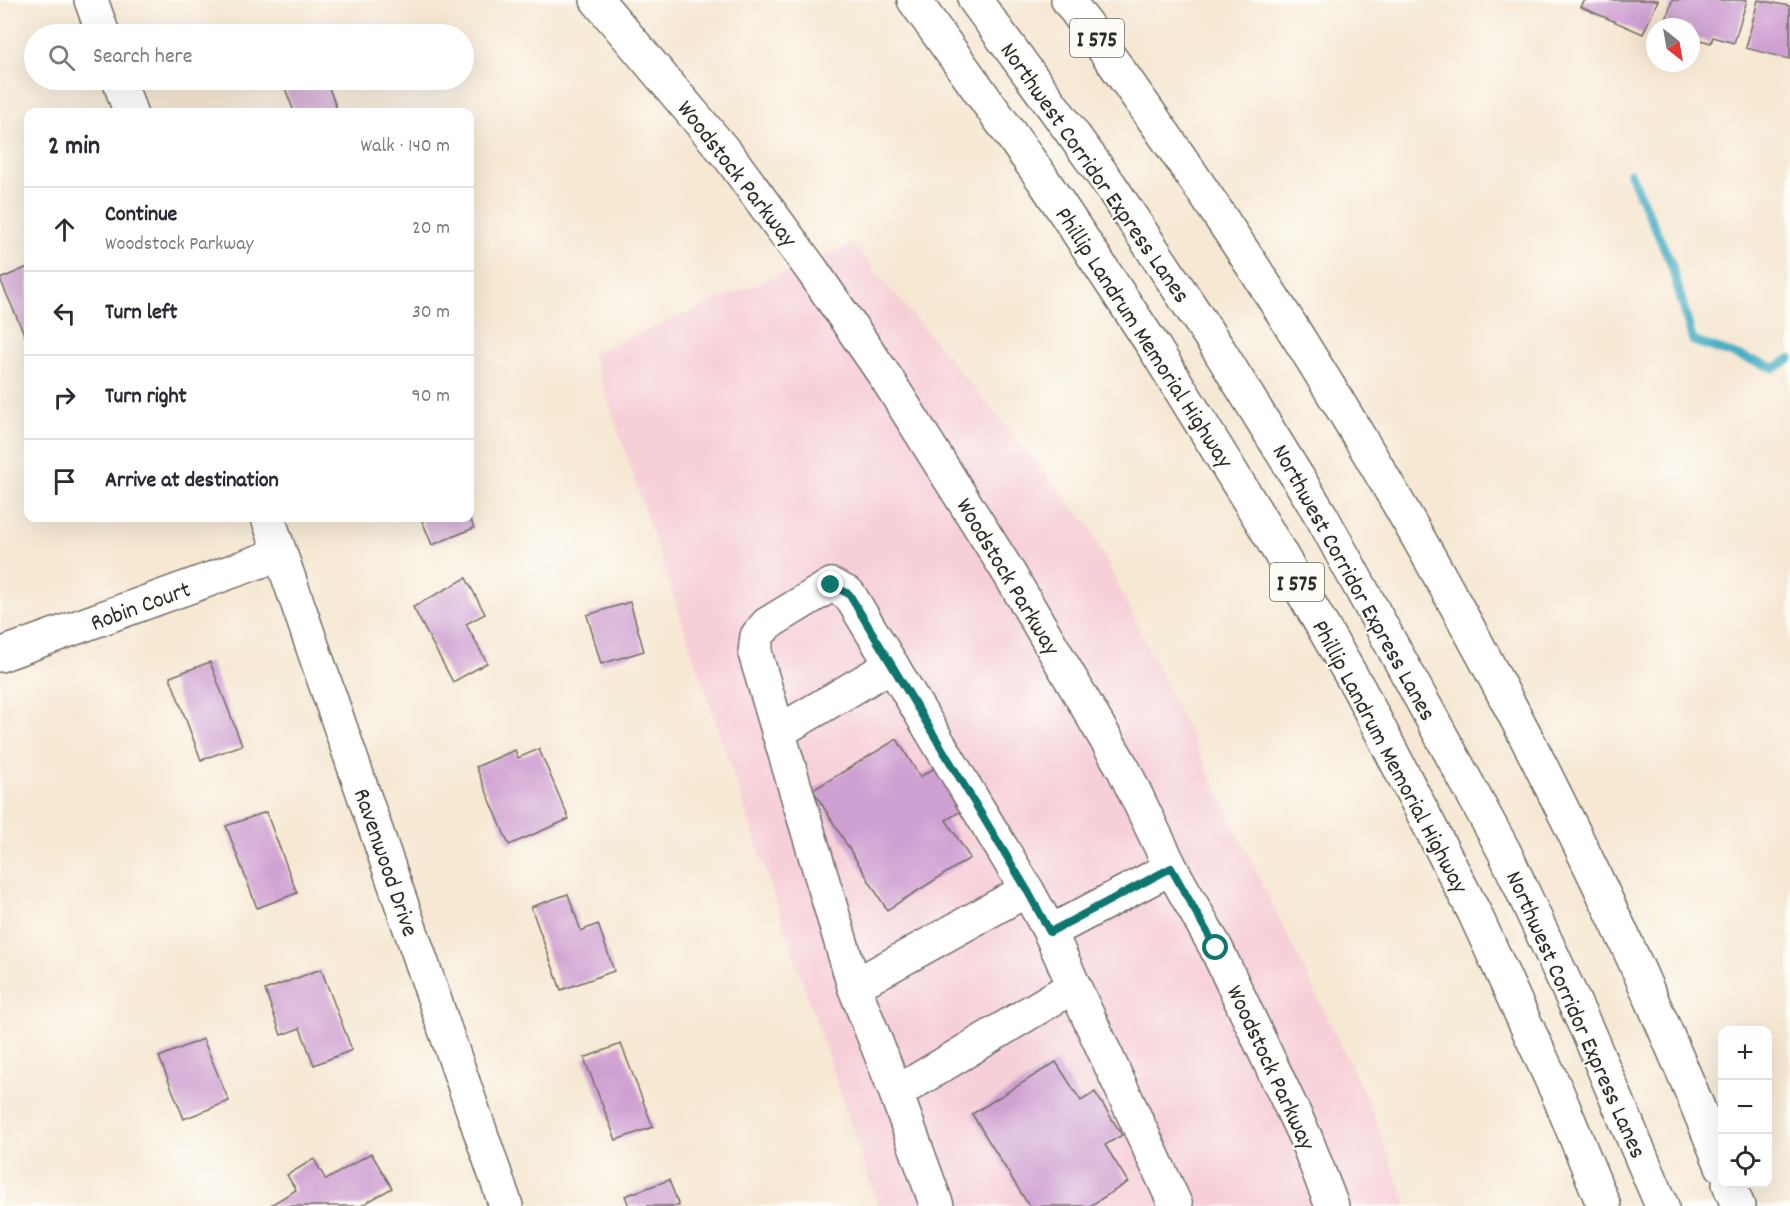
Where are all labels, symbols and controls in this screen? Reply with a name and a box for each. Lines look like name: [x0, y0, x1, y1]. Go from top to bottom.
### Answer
north arrow: [1646, 18, 1700, 72]
road number: I 575: [1070, 19, 1124, 57]
search box: [24, 24, 474, 90]
street label: Northwest Corridor Express Lanes: [990, 36, 1197, 311]
icon: search: [45, 41, 78, 74]
text: Search here: [93, 42, 192, 73]
street label: Woodstock Parkway: [667, 94, 805, 257]
text: 2 min: [48, 129, 100, 166]
text: Walk · 140 m: [361, 133, 450, 161]
text: Continue: [105, 200, 177, 231]
street label: Phillip Landrum Memorial Highway: [1045, 201, 1241, 477]
icon: ahead: [48, 213, 81, 246]
text: 20 m: [412, 215, 450, 243]
text: Woodstock Parkway: [105, 231, 254, 259]
icon: left: [48, 297, 81, 330]
text: Turn left: [105, 298, 177, 329]
text: 30 m: [412, 299, 450, 327]
icon: right: [48, 381, 81, 414]
text: Turn right: [105, 382, 187, 413]
text: 90 m: [412, 383, 450, 411]
street label: Northwest Corridor Express Lanes: [1262, 439, 1443, 728]
icon: arrive: [48, 465, 81, 498]
text: Arrive at destination: [105, 466, 279, 497]
street label: Woodstock Parkway: [946, 492, 1068, 664]
road number: I 575: [1270, 563, 1324, 601]
route end: [817, 571, 843, 597]
street label: Robin Court: [86, 574, 196, 642]
street label: Phillip Landrum Memorial Highway: [1302, 615, 1476, 901]
street label: Ravenwood Drive: [343, 784, 425, 942]
street label: Northwest Corridor Express Lanes: [1495, 866, 1653, 1165]
route start: [1202, 934, 1228, 960]
street label: Woodstock Parkway: [1216, 980, 1323, 1157]
map controls: [1718, 1026, 1772, 1188]
button: +: [1718, 1026, 1772, 1080]
button: −: [1718, 1080, 1772, 1134]
button: locate: [1718, 1134, 1772, 1188]

